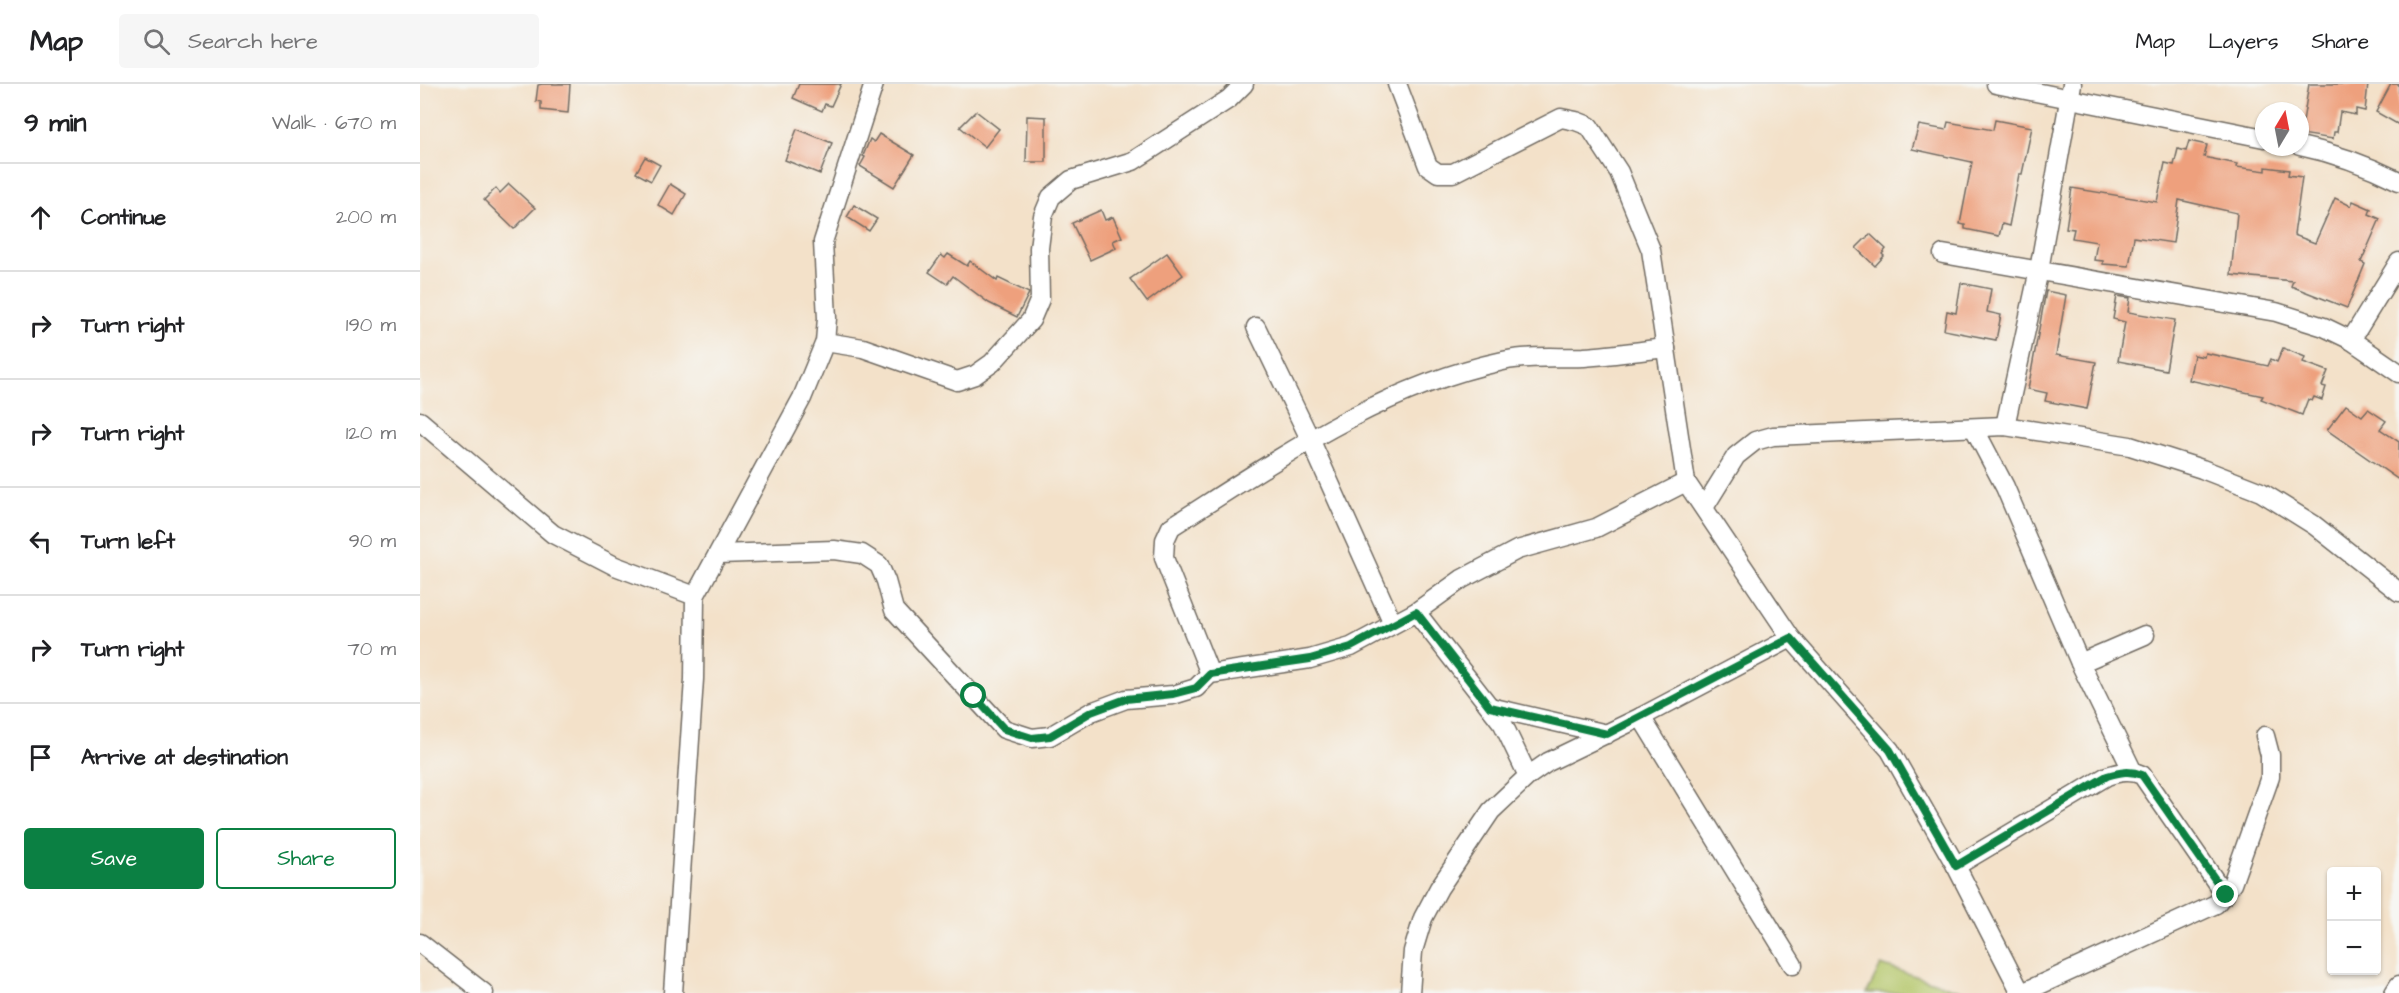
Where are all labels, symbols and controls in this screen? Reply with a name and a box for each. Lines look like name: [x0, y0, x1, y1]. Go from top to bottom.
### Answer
search box: [119, 14, 539, 68]
text: Map: [30, 22, 83, 61]
icon: search: [140, 25, 173, 58]
text: Search here: [188, 26, 318, 57]
text: Map: [2135, 27, 2175, 56]
text: Layers: [2208, 27, 2278, 56]
text: Share: [2311, 27, 2369, 56]
north arrow: [2255, 102, 2309, 156]
text: 9 min: [24, 105, 86, 141]
text: Walk · 670 m: [272, 109, 396, 137]
icon: ahead: [24, 201, 57, 234]
text: Continue: [81, 202, 166, 233]
text: 200 m: [336, 203, 396, 231]
icon: right: [24, 309, 57, 342]
text: Turn right: [81, 310, 184, 341]
text: 190 m: [346, 311, 396, 339]
icon: right: [24, 417, 57, 450]
text: Turn right: [81, 418, 184, 449]
text: 120 m: [346, 419, 396, 447]
icon: left: [24, 525, 57, 558]
text: Turn left: [81, 526, 175, 557]
text: 90 m: [348, 527, 396, 555]
icon: right: [24, 633, 57, 666]
text: Turn right: [81, 634, 184, 665]
text: 70 m: [348, 635, 396, 663]
route start: [960, 682, 986, 708]
icon: arrive: [24, 741, 57, 774]
text: Arrive at destination: [81, 742, 288, 773]
button: Save: [24, 828, 204, 889]
button: Share: [216, 828, 396, 889]
map controls: [2327, 867, 2381, 975]
button: +: [2327, 867, 2381, 921]
route end: [2212, 881, 2238, 907]
button: −: [2327, 921, 2381, 975]

